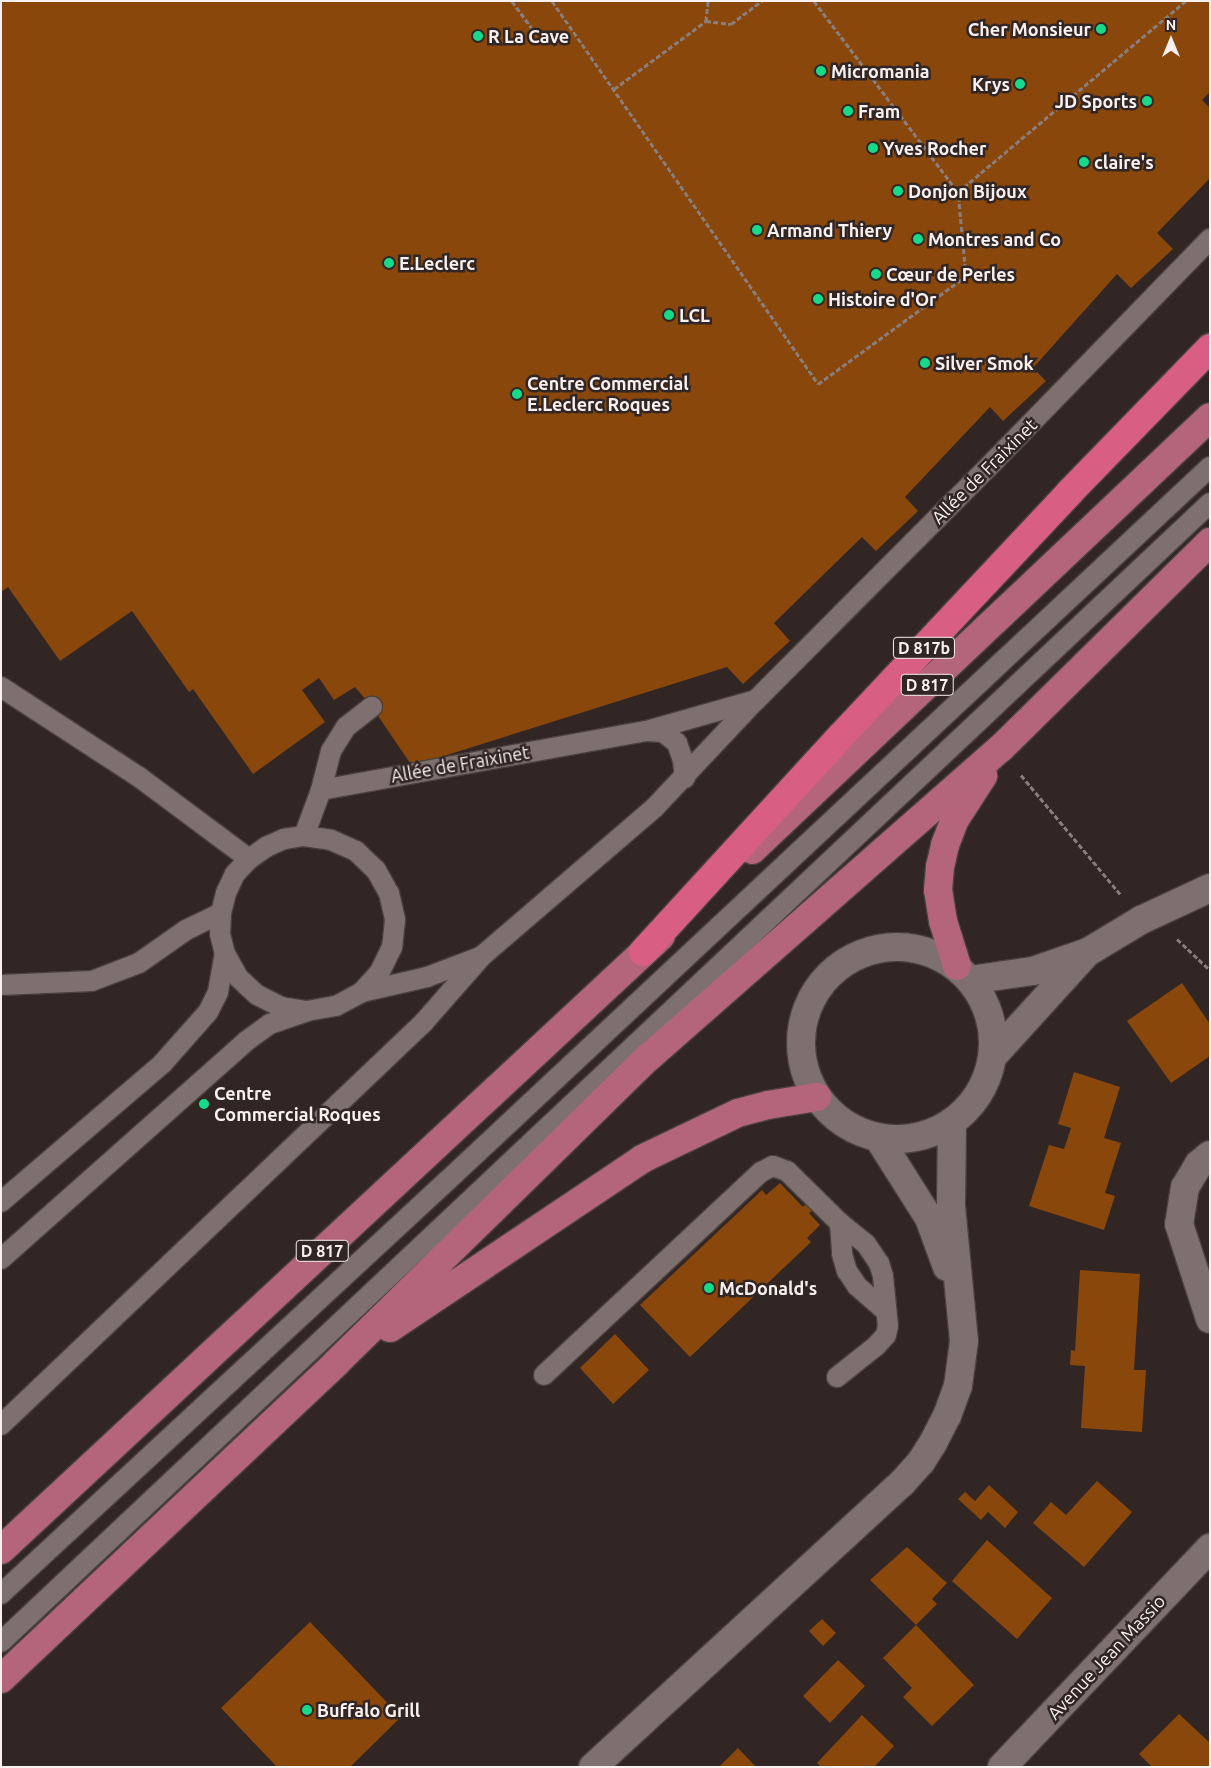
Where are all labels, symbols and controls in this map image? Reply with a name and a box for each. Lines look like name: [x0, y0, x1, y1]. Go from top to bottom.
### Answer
north arrow: [1146, 15, 1196, 65]
text: N: [1166, 17, 1176, 33]
place label: Cher Monsieur: [968, 18, 1091, 40]
marker: Cher Monsieur: [1095, 23, 1107, 35]
place label: R La Cave: [488, 25, 569, 47]
marker: R La Cave: [472, 30, 484, 42]
place label: Micromania: [831, 60, 930, 82]
marker: Micromania: [815, 65, 827, 77]
place label: Krys: [972, 73, 1010, 95]
marker: Krys: [1014, 78, 1026, 90]
place label: JD Sports: [1055, 90, 1137, 112]
marker: JD Sports: [1141, 95, 1153, 107]
place label: Fram: [858, 100, 900, 122]
marker: Fram: [842, 105, 854, 117]
place label: Yves Rocher: [883, 137, 986, 159]
marker: Yves Rocher: [867, 142, 879, 154]
place label: claire's: [1094, 151, 1154, 173]
marker: claire's: [1078, 156, 1090, 168]
place label: Donjon Bijoux: [908, 180, 1027, 202]
marker: Donjon Bijoux: [892, 185, 904, 197]
place label: Armand Thiery: [767, 219, 892, 241]
marker: Armand Thiery: [751, 224, 763, 236]
place label: Montres and Co: [928, 228, 1061, 250]
marker: Montres and Co: [912, 233, 924, 245]
place label: E.Leclerc: [399, 252, 475, 274]
marker: E.Leclerc: [383, 257, 395, 269]
place label: Cœur de Perles: [886, 263, 1015, 285]
marker: Cœur de Perles: [870, 268, 882, 280]
place label: Histoire d'Or: [828, 288, 936, 310]
marker: Histoire d'Or: [812, 293, 824, 305]
place label: LCL: [679, 304, 710, 326]
marker: LCL: [663, 309, 675, 321]
place label: Silver Smok: [935, 352, 1034, 374]
marker: Silver Smok: [919, 357, 931, 369]
place label: Centre Commercial E.Leclerc Roques: [527, 373, 689, 416]
marker: Centre Commercial E.Leclerc Roques: [511, 388, 523, 400]
street label: Allée de Fraixinet: [927, 414, 1041, 528]
road number: D 817b: [893, 634, 955, 661]
road number: D 817: [900, 672, 954, 698]
street label: Allée de Fraixinet: [389, 741, 531, 787]
place label: Centre Commercial Roques: [214, 1083, 381, 1126]
marker: Centre Commercial Roques: [198, 1098, 210, 1110]
road number: D 817: [294, 1238, 350, 1264]
place label: McDonald's: [719, 1277, 817, 1299]
marker: McDonald's: [703, 1282, 715, 1294]
street label: Avenue Jean Massio: [1043, 1590, 1169, 1724]
place label: Buffalo Grill: [317, 1699, 420, 1721]
marker: Buffalo Grill: [301, 1704, 313, 1716]

